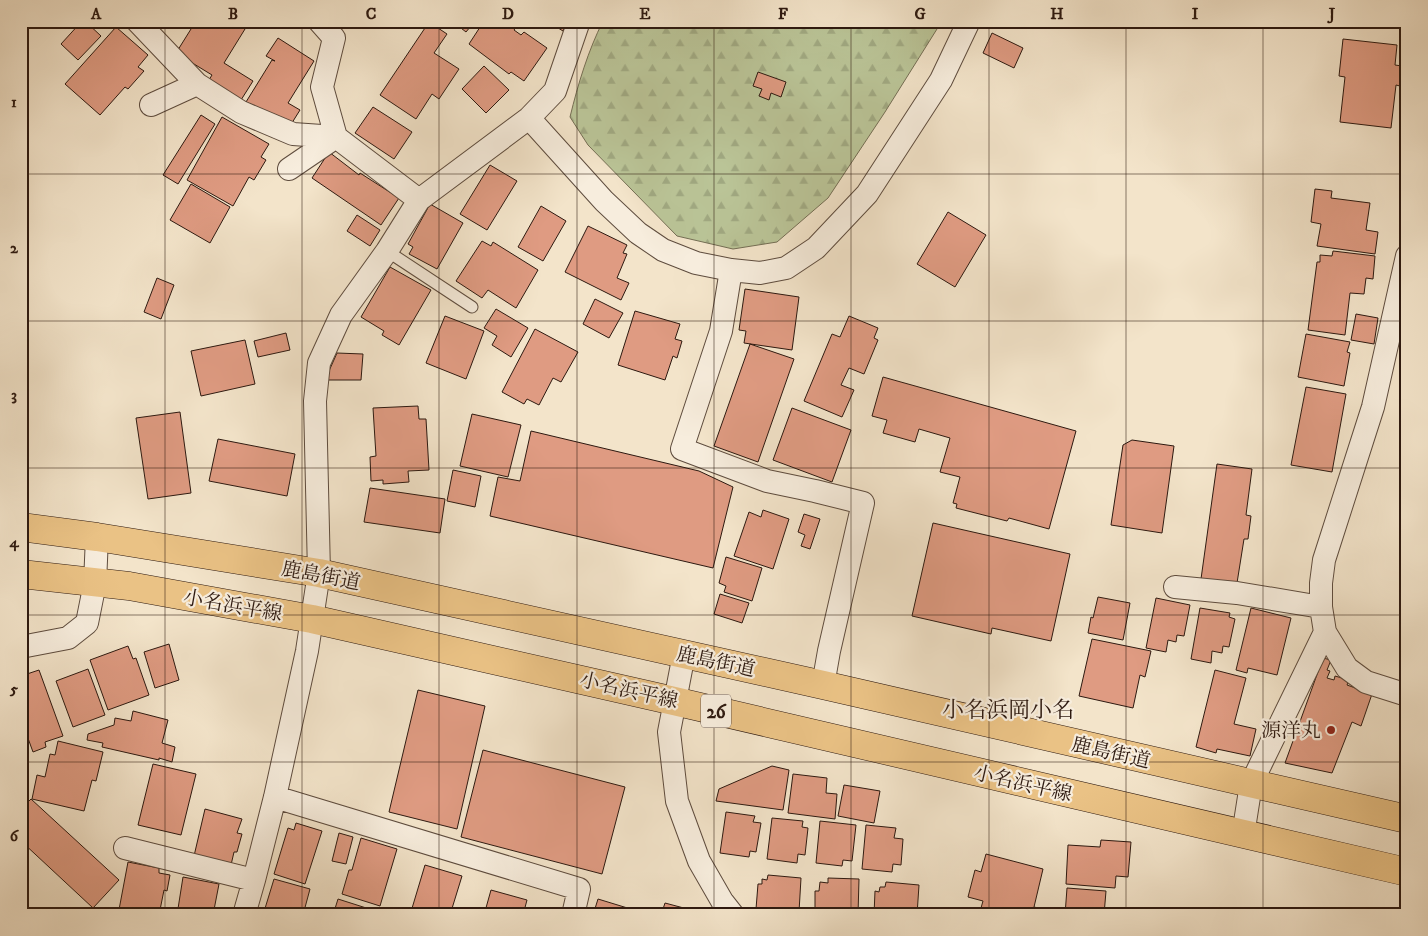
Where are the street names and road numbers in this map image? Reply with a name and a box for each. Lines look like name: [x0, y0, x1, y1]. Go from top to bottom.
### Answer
street label: 鹿島街道: [279, 557, 362, 596]
street label: 小名浜平線: [181, 585, 284, 627]
street label: 鹿島街道: [674, 642, 757, 683]
street label: 小名浜平線: [577, 668, 680, 715]
road number: 26: [701, 694, 731, 728]
street label: 鹿島街道: [1069, 732, 1152, 775]
street label: 小名浜平線: [971, 761, 1074, 808]

